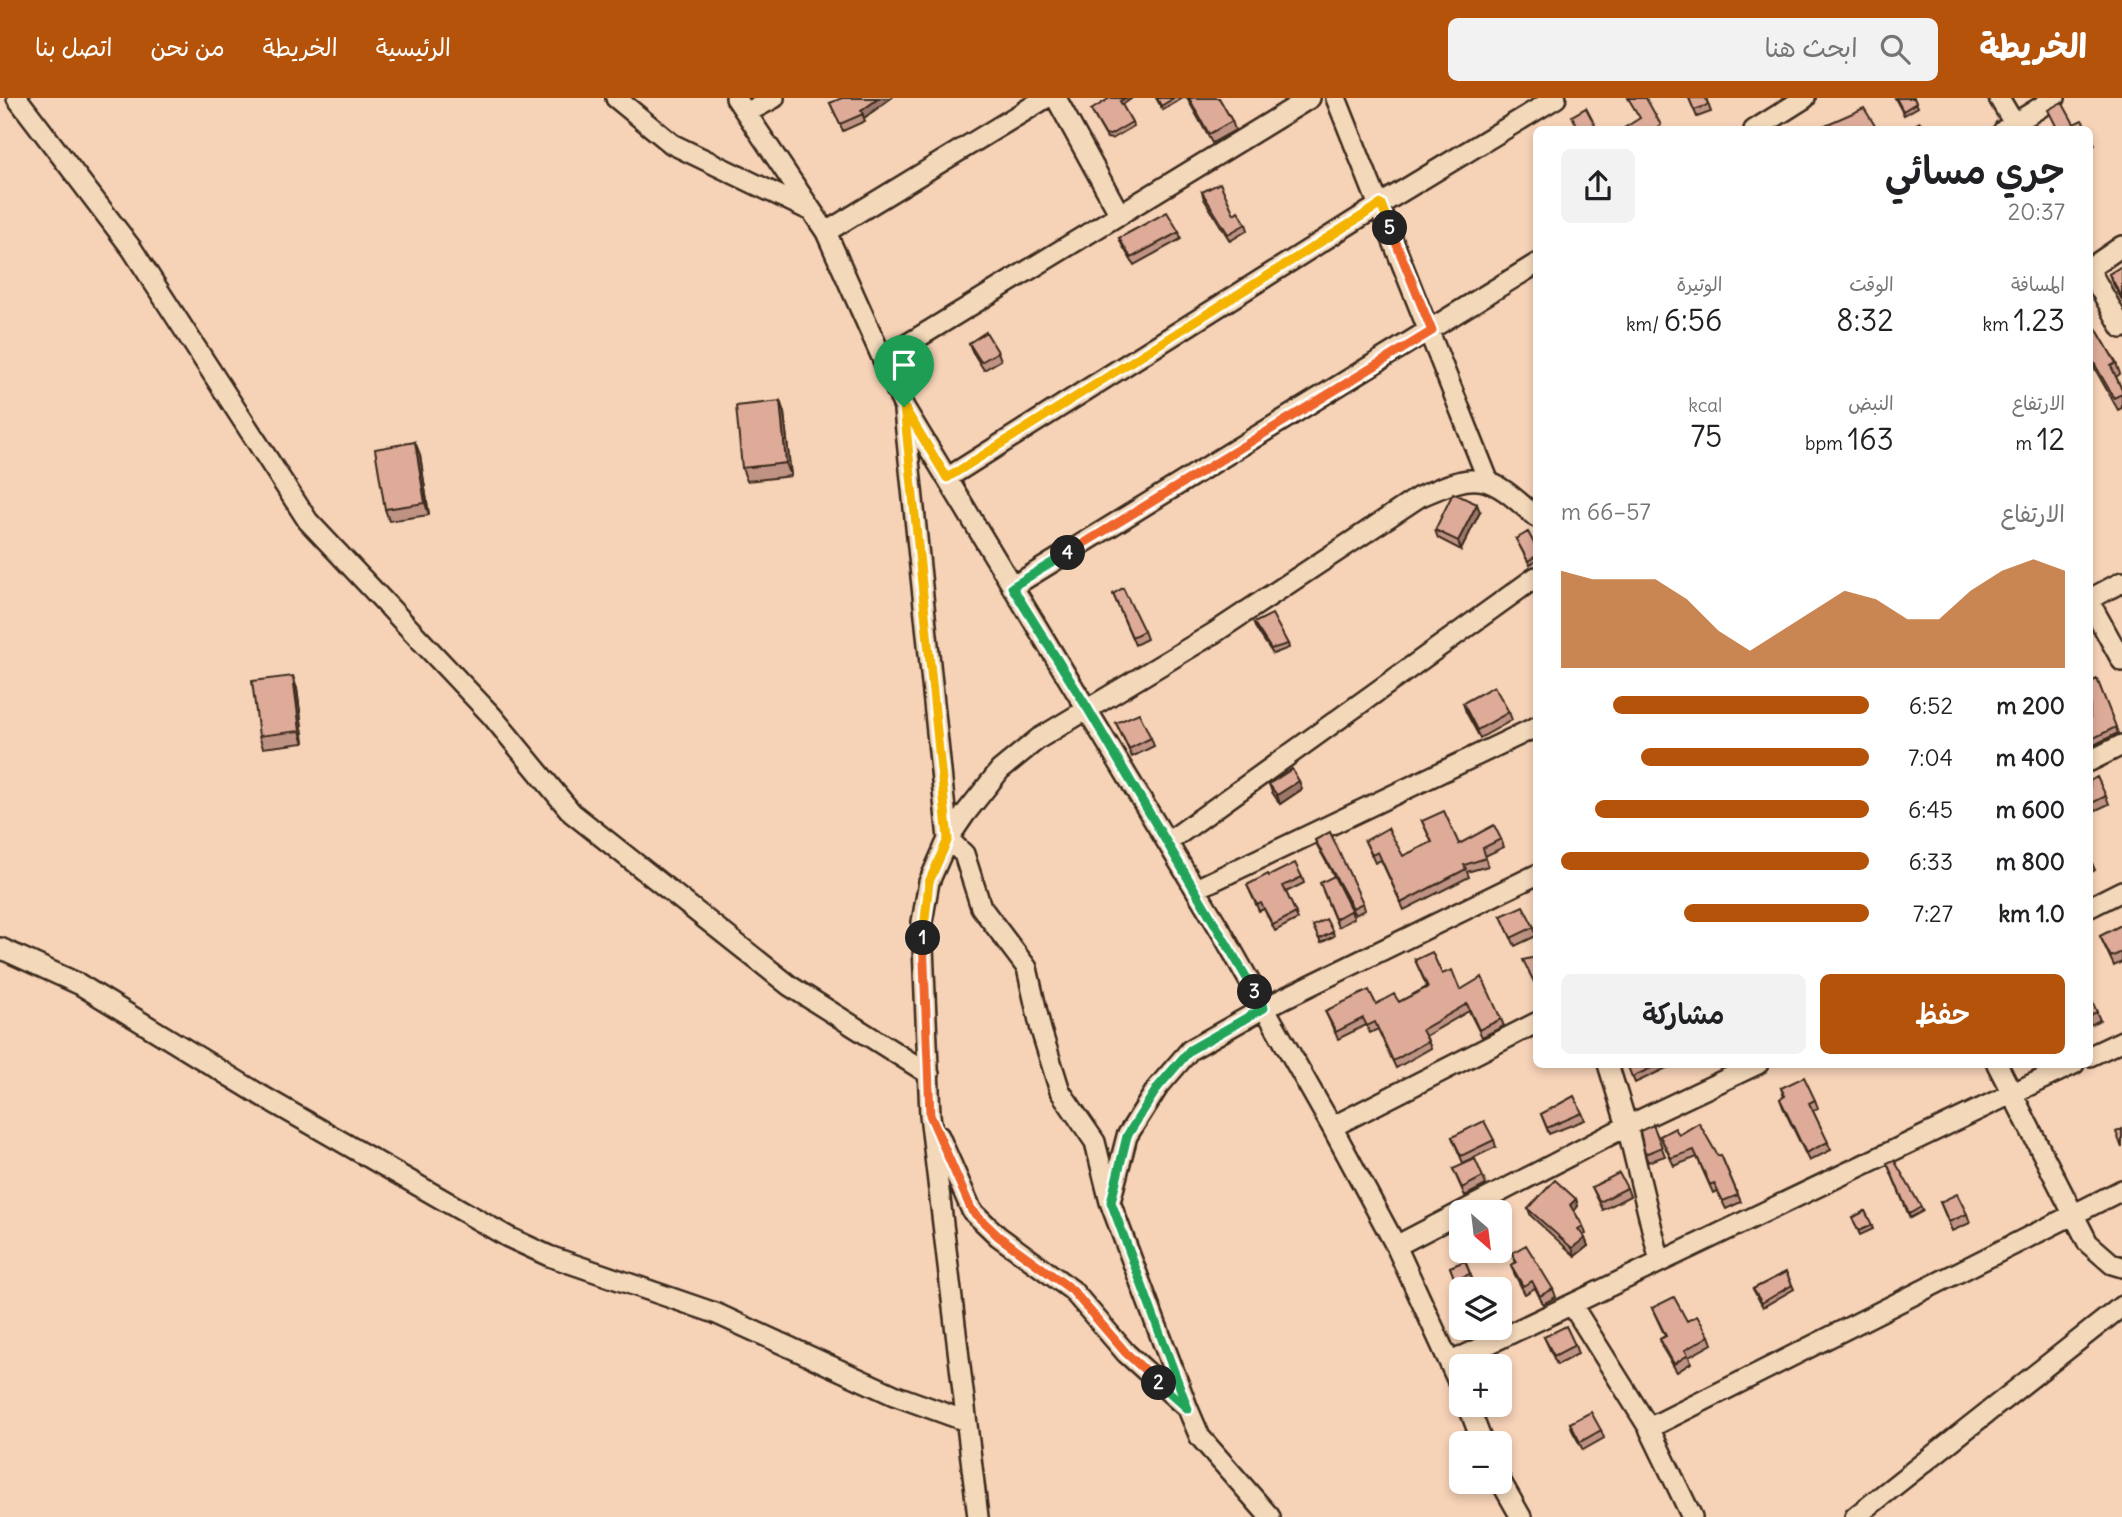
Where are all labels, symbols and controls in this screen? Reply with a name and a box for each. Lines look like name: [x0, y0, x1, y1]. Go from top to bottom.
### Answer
search box: [1448, 18, 1938, 81]
text: الخريطة: [1980, 25, 2087, 67]
icon: search: [1876, 30, 1914, 68]
text: ابحث هنا: [1764, 31, 1858, 64]
text: اتصل بنا: [35, 32, 113, 62]
text: من نحن: [151, 32, 225, 62]
text: الخريطة: [263, 32, 338, 62]
text: الرئيسية: [376, 32, 451, 62]
text: جري مسائي: [1885, 147, 2065, 194]
button: share: [1561, 149, 1635, 223]
text: 20:37: [2008, 197, 2065, 226]
pin: 5: [1372, 211, 1408, 246]
text: 5: [1384, 215, 1395, 239]
text: الوتيرة: [1676, 272, 1722, 296]
text: الوقت: [1849, 272, 1894, 296]
text: المسافة: [2011, 272, 2065, 296]
text: 6:56: [1664, 301, 1722, 339]
text: 8:32: [1836, 301, 1894, 339]
text: 1.23: [2013, 301, 2065, 339]
text: /km: [1626, 312, 1664, 336]
text: km: [1983, 312, 2013, 336]
pin: [874, 335, 934, 407]
icon: arrive: [885, 346, 923, 384]
text: النبض: [1848, 391, 1894, 415]
text: الارتفاع: [2012, 391, 2065, 415]
text: kcal: [1688, 393, 1722, 417]
text: 75: [1690, 417, 1722, 455]
text: 163: [1847, 420, 1894, 458]
text: 12: [2037, 420, 2065, 458]
text: bpm: [1805, 431, 1847, 455]
text: m: [2015, 431, 2037, 455]
text: 57–66 m: [1561, 497, 1651, 526]
text: الارتفاع: [2001, 499, 2065, 528]
pin: 4: [1050, 536, 1086, 570]
text: 4: [1062, 540, 1073, 564]
text: 6:52: [1909, 691, 1953, 720]
text: 200 m: [1996, 691, 2065, 720]
text: 7:04: [1908, 743, 1953, 772]
text: 400 m: [1996, 743, 2065, 772]
text: 6:45: [1908, 795, 1953, 824]
text: 600 m: [1996, 795, 2065, 824]
text: 6:33: [1908, 847, 1953, 876]
text: 800 m: [1996, 847, 2065, 876]
text: 7:27: [1913, 899, 1953, 928]
text: 1.0 km: [1999, 899, 2065, 928]
pin: 1: [906, 920, 940, 956]
text: 1: [919, 925, 926, 949]
pin: 3: [1238, 974, 1272, 1010]
button: مشاركة: [1561, 974, 1806, 1054]
button: حفظ: [1820, 974, 2065, 1054]
text: 3: [1249, 979, 1260, 1003]
north arrow: [1449, 1200, 1512, 1264]
map controls: [1449, 1200, 1512, 1494]
button: layers: [1449, 1277, 1512, 1340]
button: +: [1449, 1354, 1512, 1417]
pin: 2: [1142, 1366, 1176, 1400]
text: 2: [1153, 1370, 1164, 1394]
button: −: [1449, 1431, 1512, 1494]

